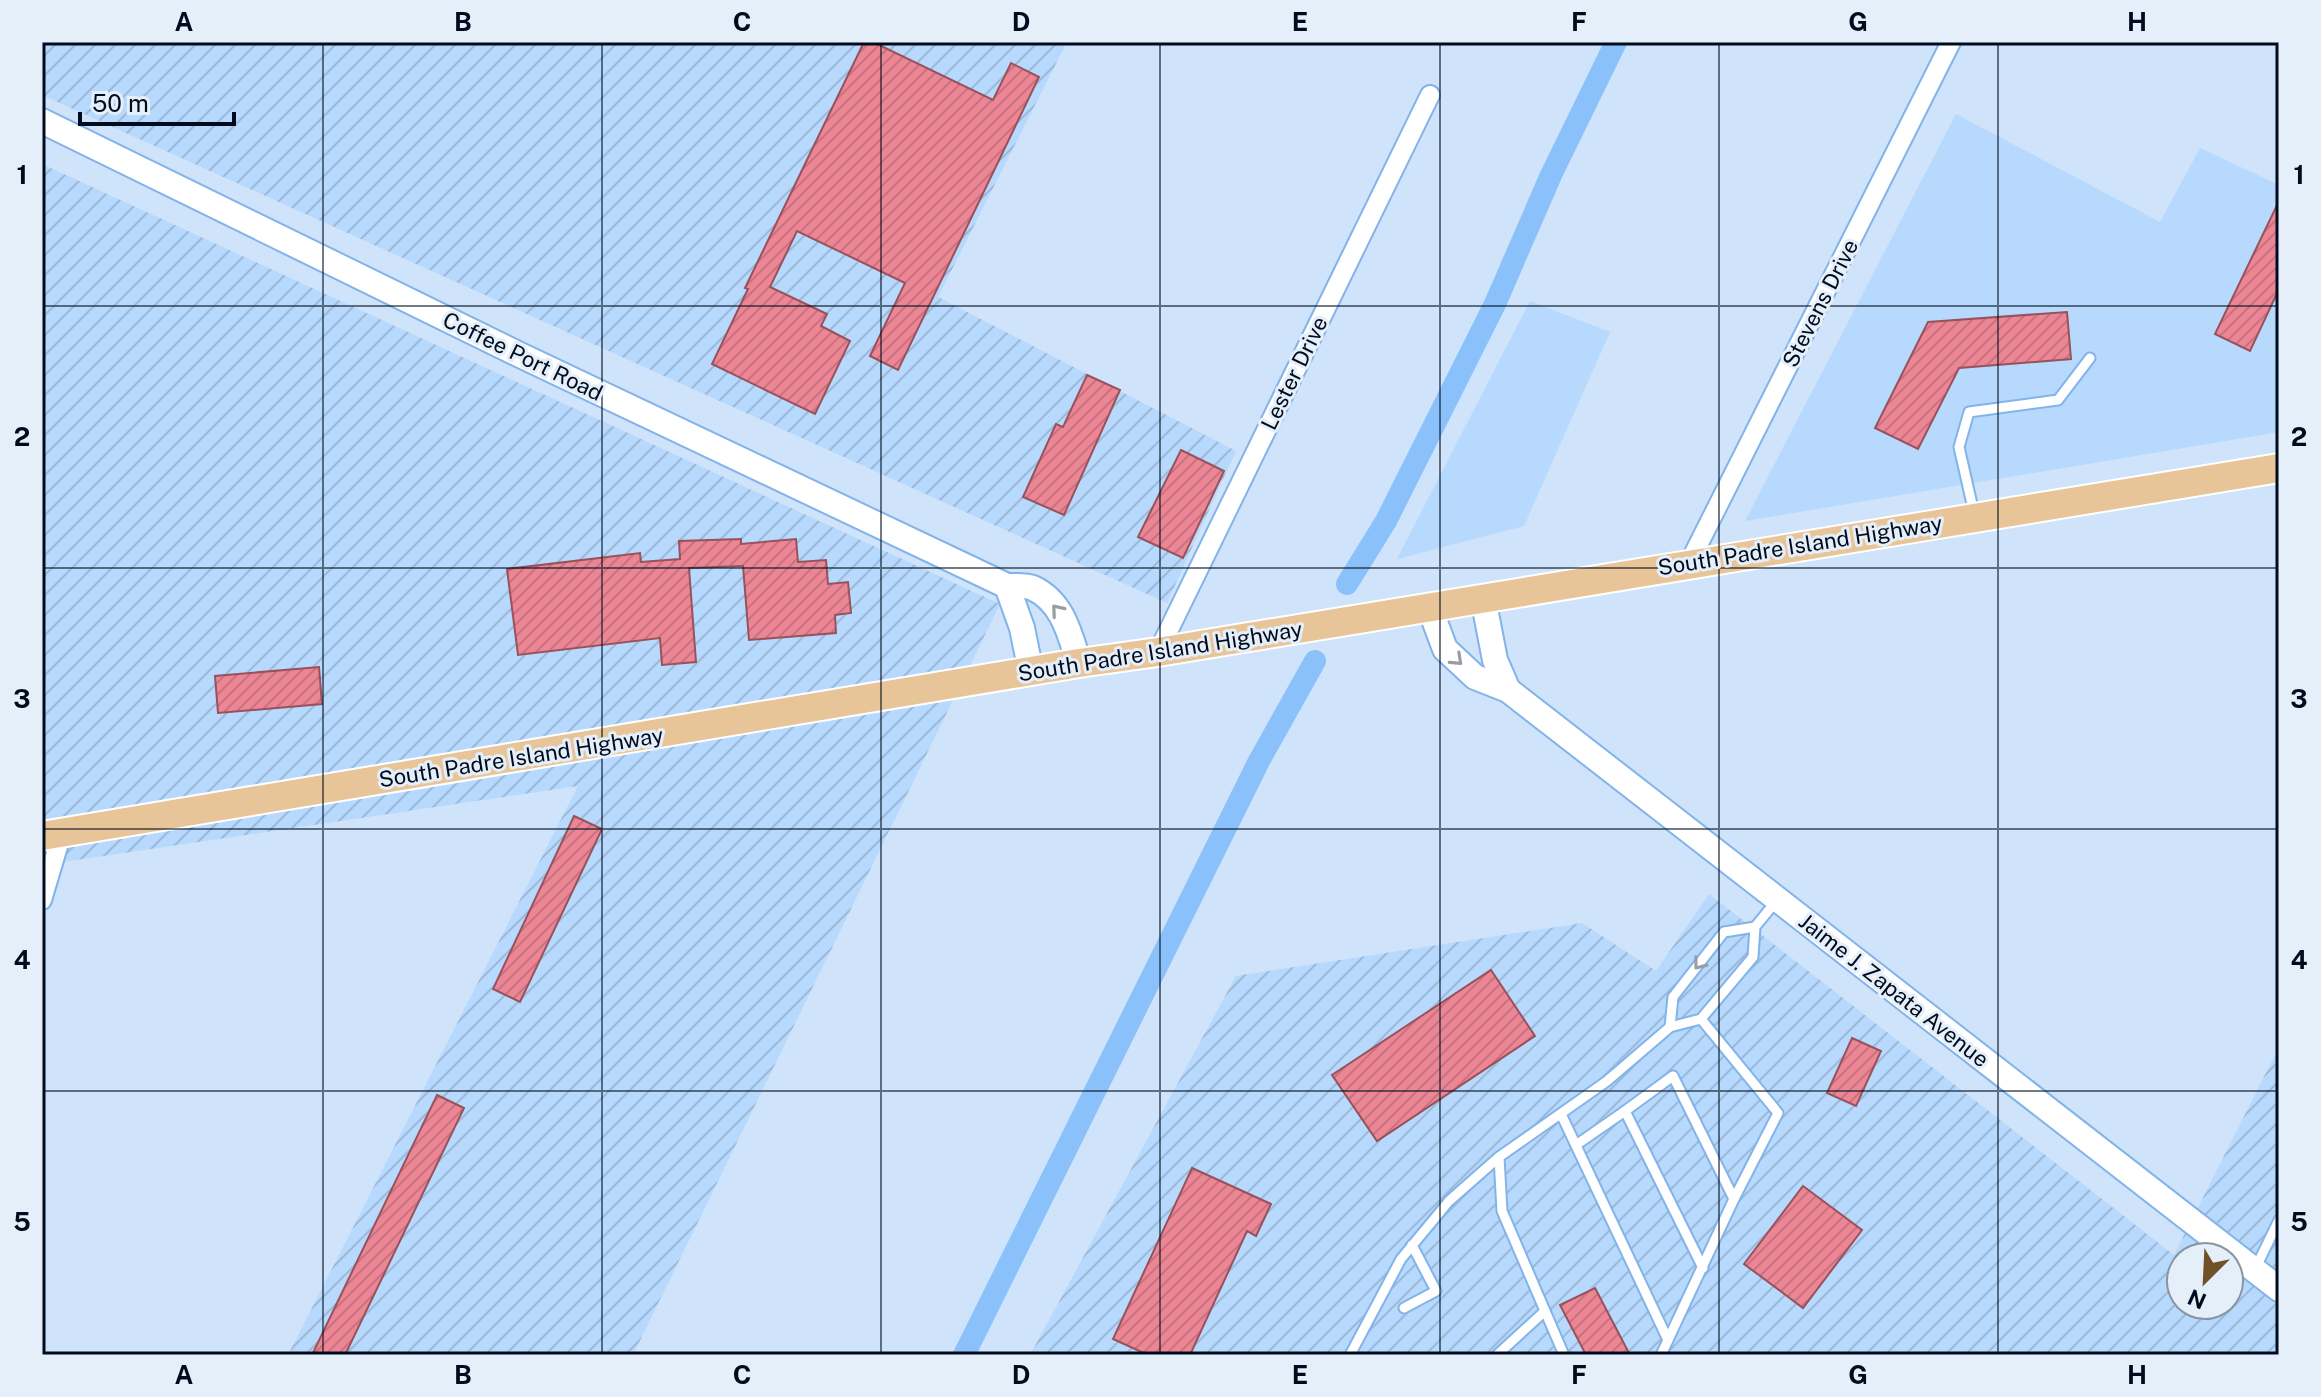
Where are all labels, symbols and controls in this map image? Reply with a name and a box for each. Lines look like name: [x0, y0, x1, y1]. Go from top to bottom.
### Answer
text: A: [175, 6, 194, 37]
text: B: [454, 6, 472, 37]
text: C: [733, 6, 751, 37]
text: D: [1012, 6, 1030, 37]
text: E: [1292, 6, 1308, 37]
text: F: [1571, 6, 1587, 37]
text: G: [1848, 6, 1868, 37]
text: H: [2127, 6, 2147, 37]
scale bar: [80, 76, 234, 126]
text: 50 m: [92, 89, 149, 117]
text: 1: [16, 159, 28, 190]
text: 1: [2293, 159, 2305, 190]
street label: Stevens Drive: [1777, 235, 1863, 371]
street label: Coffee Port Road: [439, 306, 607, 406]
street label: Lester Drive: [1255, 312, 1333, 434]
text: 2: [14, 421, 30, 452]
text: 2: [2291, 421, 2307, 452]
street label: South Padre Island Highway: [1656, 510, 1944, 580]
one-way arrow: [1052, 604, 1067, 619]
street label: South Padre Island Highway: [1016, 616, 1304, 686]
one-way arrow: [1447, 650, 1462, 664]
text: 3: [13, 683, 31, 714]
text: 3: [2290, 683, 2308, 714]
street label: South Padre Island Highway: [377, 722, 665, 792]
street label: Jaime J. Zapata Avenue: [1794, 908, 1994, 1072]
text: 4: [13, 944, 31, 975]
text: 4: [2290, 944, 2308, 975]
one-way arrow: [1694, 955, 1709, 969]
text: 5: [13, 1206, 31, 1237]
text: 5: [2290, 1206, 2308, 1237]
north arrow: [2165, 1241, 2245, 1321]
text: N: [2184, 1284, 2210, 1315]
text: A: [175, 1359, 194, 1390]
text: B: [454, 1359, 472, 1390]
text: C: [733, 1359, 751, 1390]
text: D: [1012, 1359, 1030, 1390]
text: E: [1292, 1359, 1308, 1390]
text: F: [1571, 1359, 1587, 1390]
text: G: [1848, 1359, 1868, 1390]
text: H: [2127, 1359, 2147, 1390]

